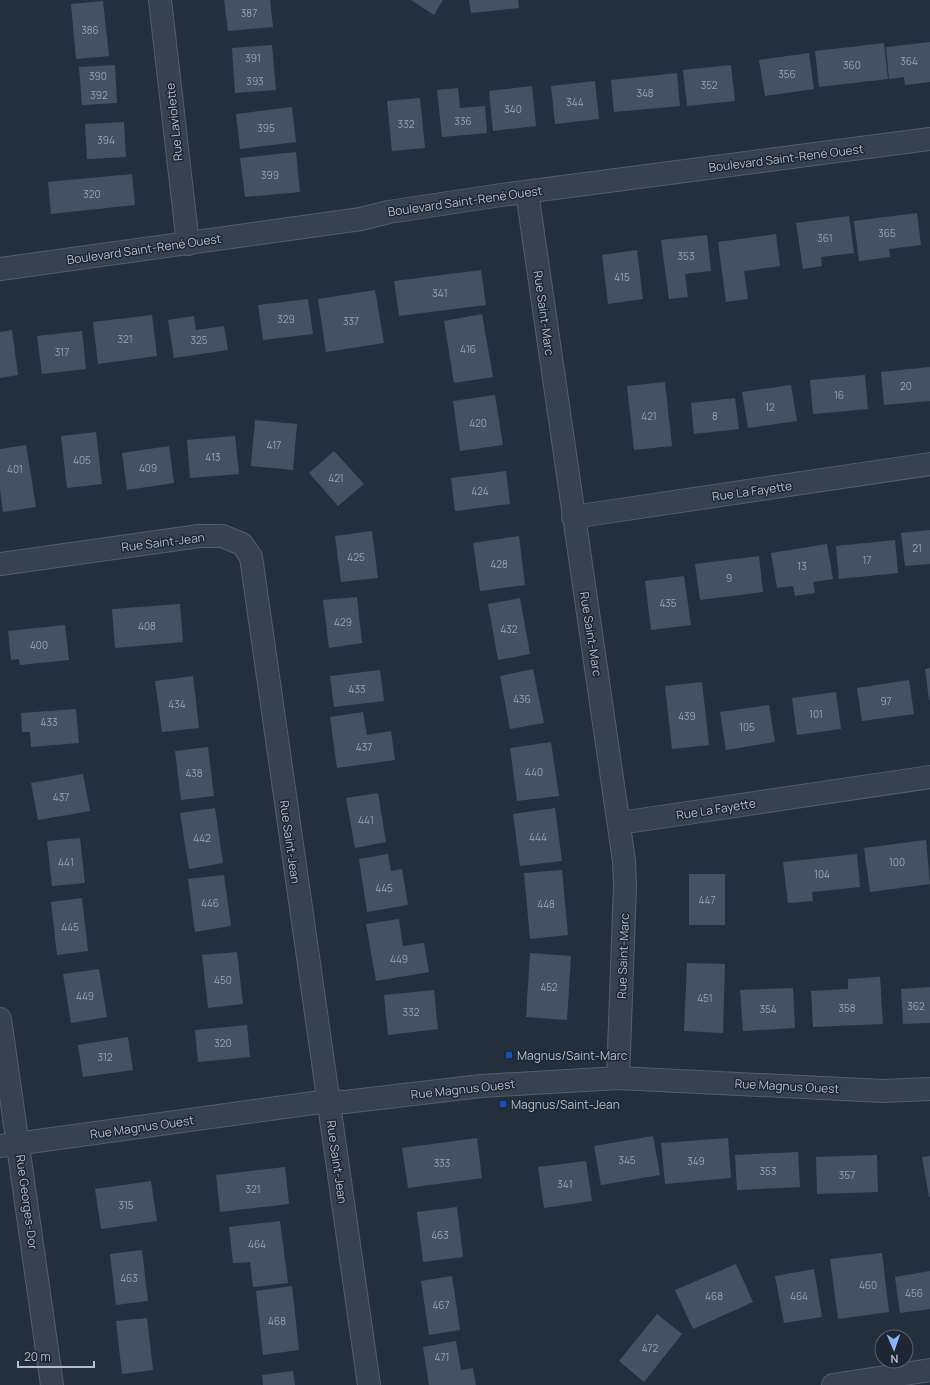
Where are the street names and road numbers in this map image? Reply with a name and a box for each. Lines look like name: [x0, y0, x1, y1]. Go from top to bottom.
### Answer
street label: Rue Laviolette: [161, 82, 187, 162]
street label: Boulevard Saint-René Ouest: [708, 140, 865, 176]
street label: Boulevard Saint-René Ouest: [387, 182, 544, 220]
street label: Boulevard Saint-René Ouest: [66, 230, 223, 268]
street label: Rue Saint-Marc: [530, 269, 558, 357]
street label: Rue La Fayette: [711, 477, 793, 505]
street label: Rue Saint-Jean: [120, 528, 206, 556]
street label: Rue Saint-Marc: [576, 590, 606, 678]
street label: Rue La Fayette: [675, 794, 757, 824]
street label: Rue Saint-Jean: [276, 799, 304, 885]
street label: Rue Saint-Marc: [613, 913, 633, 999]
street label: Rue Magnus Ouest: [410, 1075, 516, 1103]
street label: Rue Magnus Ouest: [734, 1075, 840, 1097]
street label: Rue Magnus Ouest: [89, 1111, 195, 1143]
street label: Rue Saint-Jean: [323, 1119, 351, 1205]
street label: Rue Georges-Dor: [12, 1153, 42, 1251]

